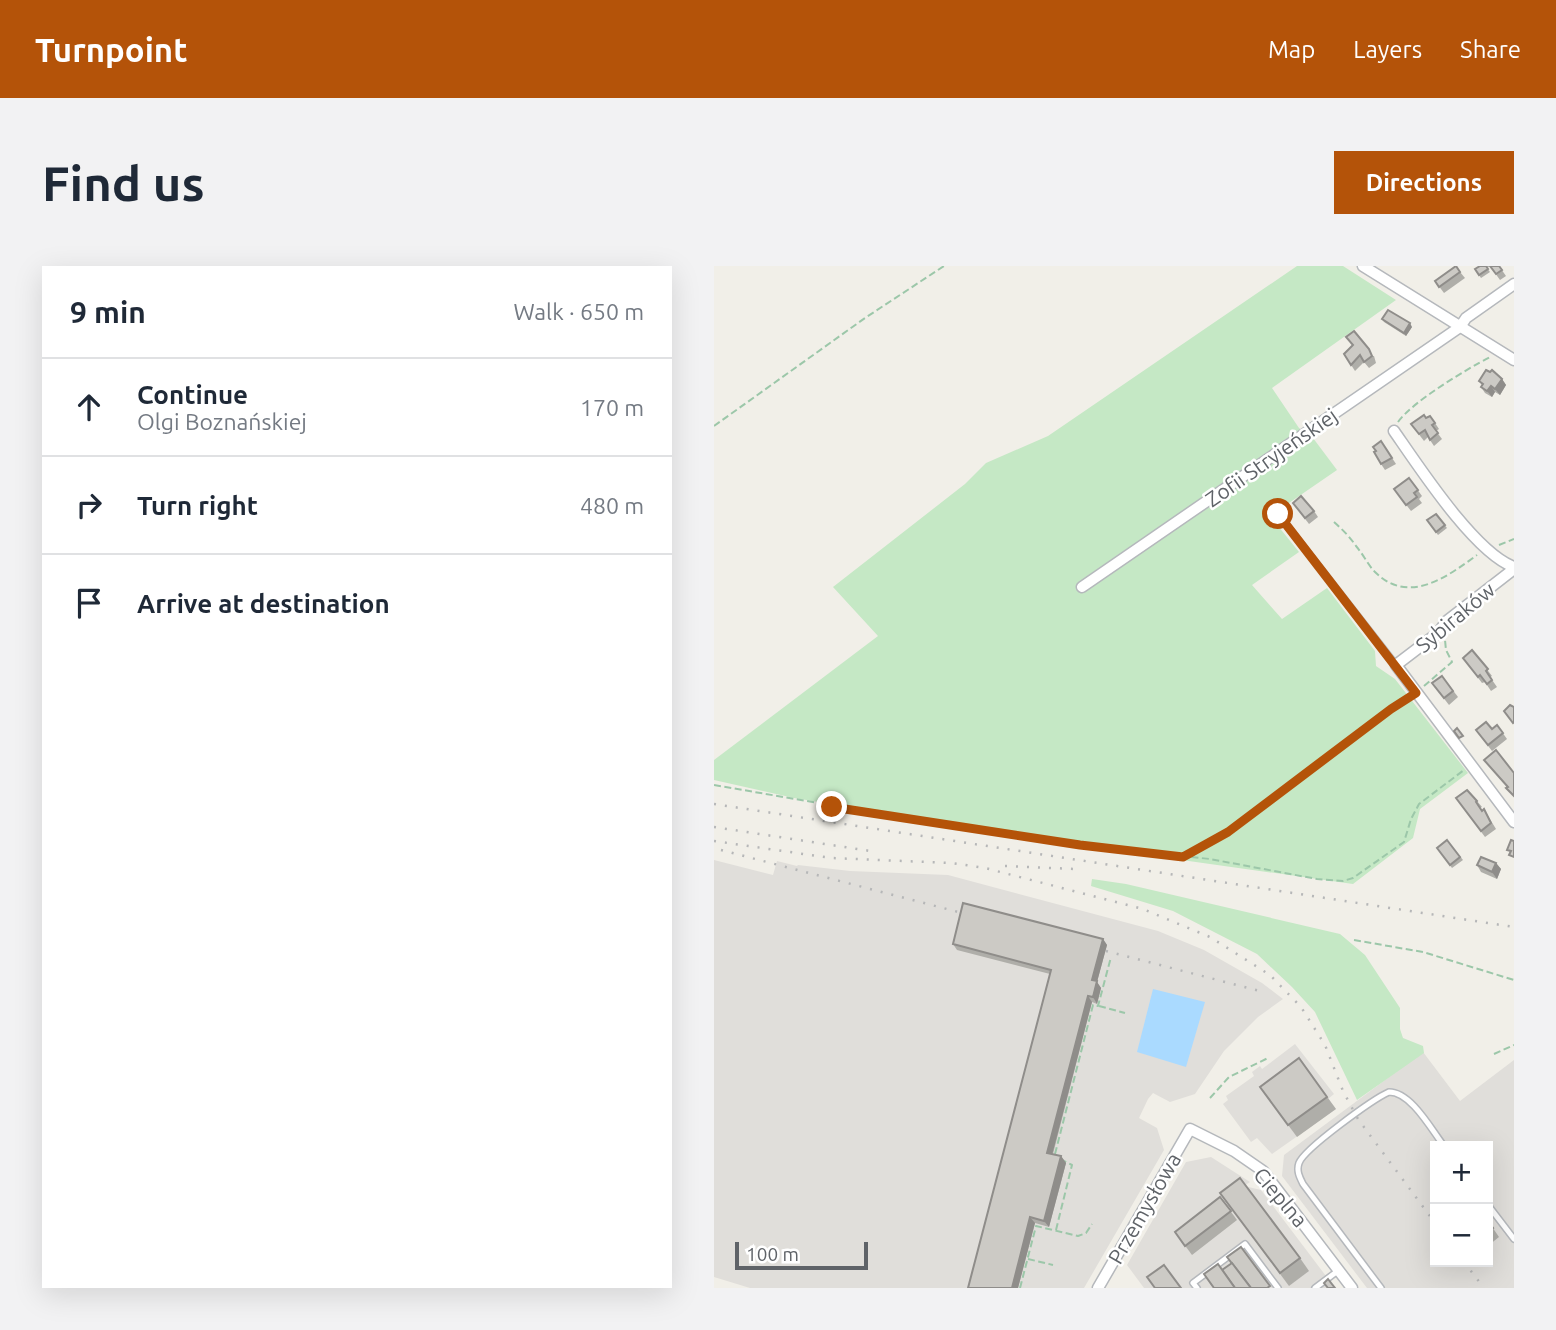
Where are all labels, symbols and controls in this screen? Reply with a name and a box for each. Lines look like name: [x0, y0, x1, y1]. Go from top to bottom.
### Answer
text: Turnpoint: [35, 31, 187, 68]
text: Map: [1268, 36, 1315, 63]
text: Layers: [1353, 36, 1422, 63]
text: Share: [1460, 36, 1521, 63]
button: Directions: [1334, 151, 1514, 214]
text: Find us: [42, 155, 205, 210]
text: 9 min: [70, 295, 146, 329]
text: Walk · 650 m: [513, 299, 644, 324]
text: Continue: [137, 380, 248, 409]
icon: ahead: [70, 388, 108, 426]
text: 170 m: [580, 395, 644, 420]
street label: Zofii Stryjeńskiej: [1201, 403, 1341, 511]
text: Olgi Boznańskiej: [137, 409, 307, 434]
icon: right: [70, 486, 108, 524]
text: Turn right: [137, 491, 258, 520]
text: 480 m: [580, 493, 644, 518]
route start: [1262, 498, 1293, 529]
street label: Sybiraków: [1411, 577, 1499, 657]
icon: arrive: [70, 584, 108, 622]
text: Arrive at destination: [137, 589, 390, 618]
route end: [816, 791, 847, 822]
map controls: [1430, 1141, 1493, 1267]
button: +: [1430, 1141, 1493, 1204]
street label: Przemysłowa: [1103, 1148, 1185, 1268]
street label: Cieplna: [1249, 1162, 1313, 1232]
button: −: [1430, 1204, 1493, 1267]
scale bar: [735, 1239, 868, 1271]
text: 100 m: [746, 1243, 799, 1265]

